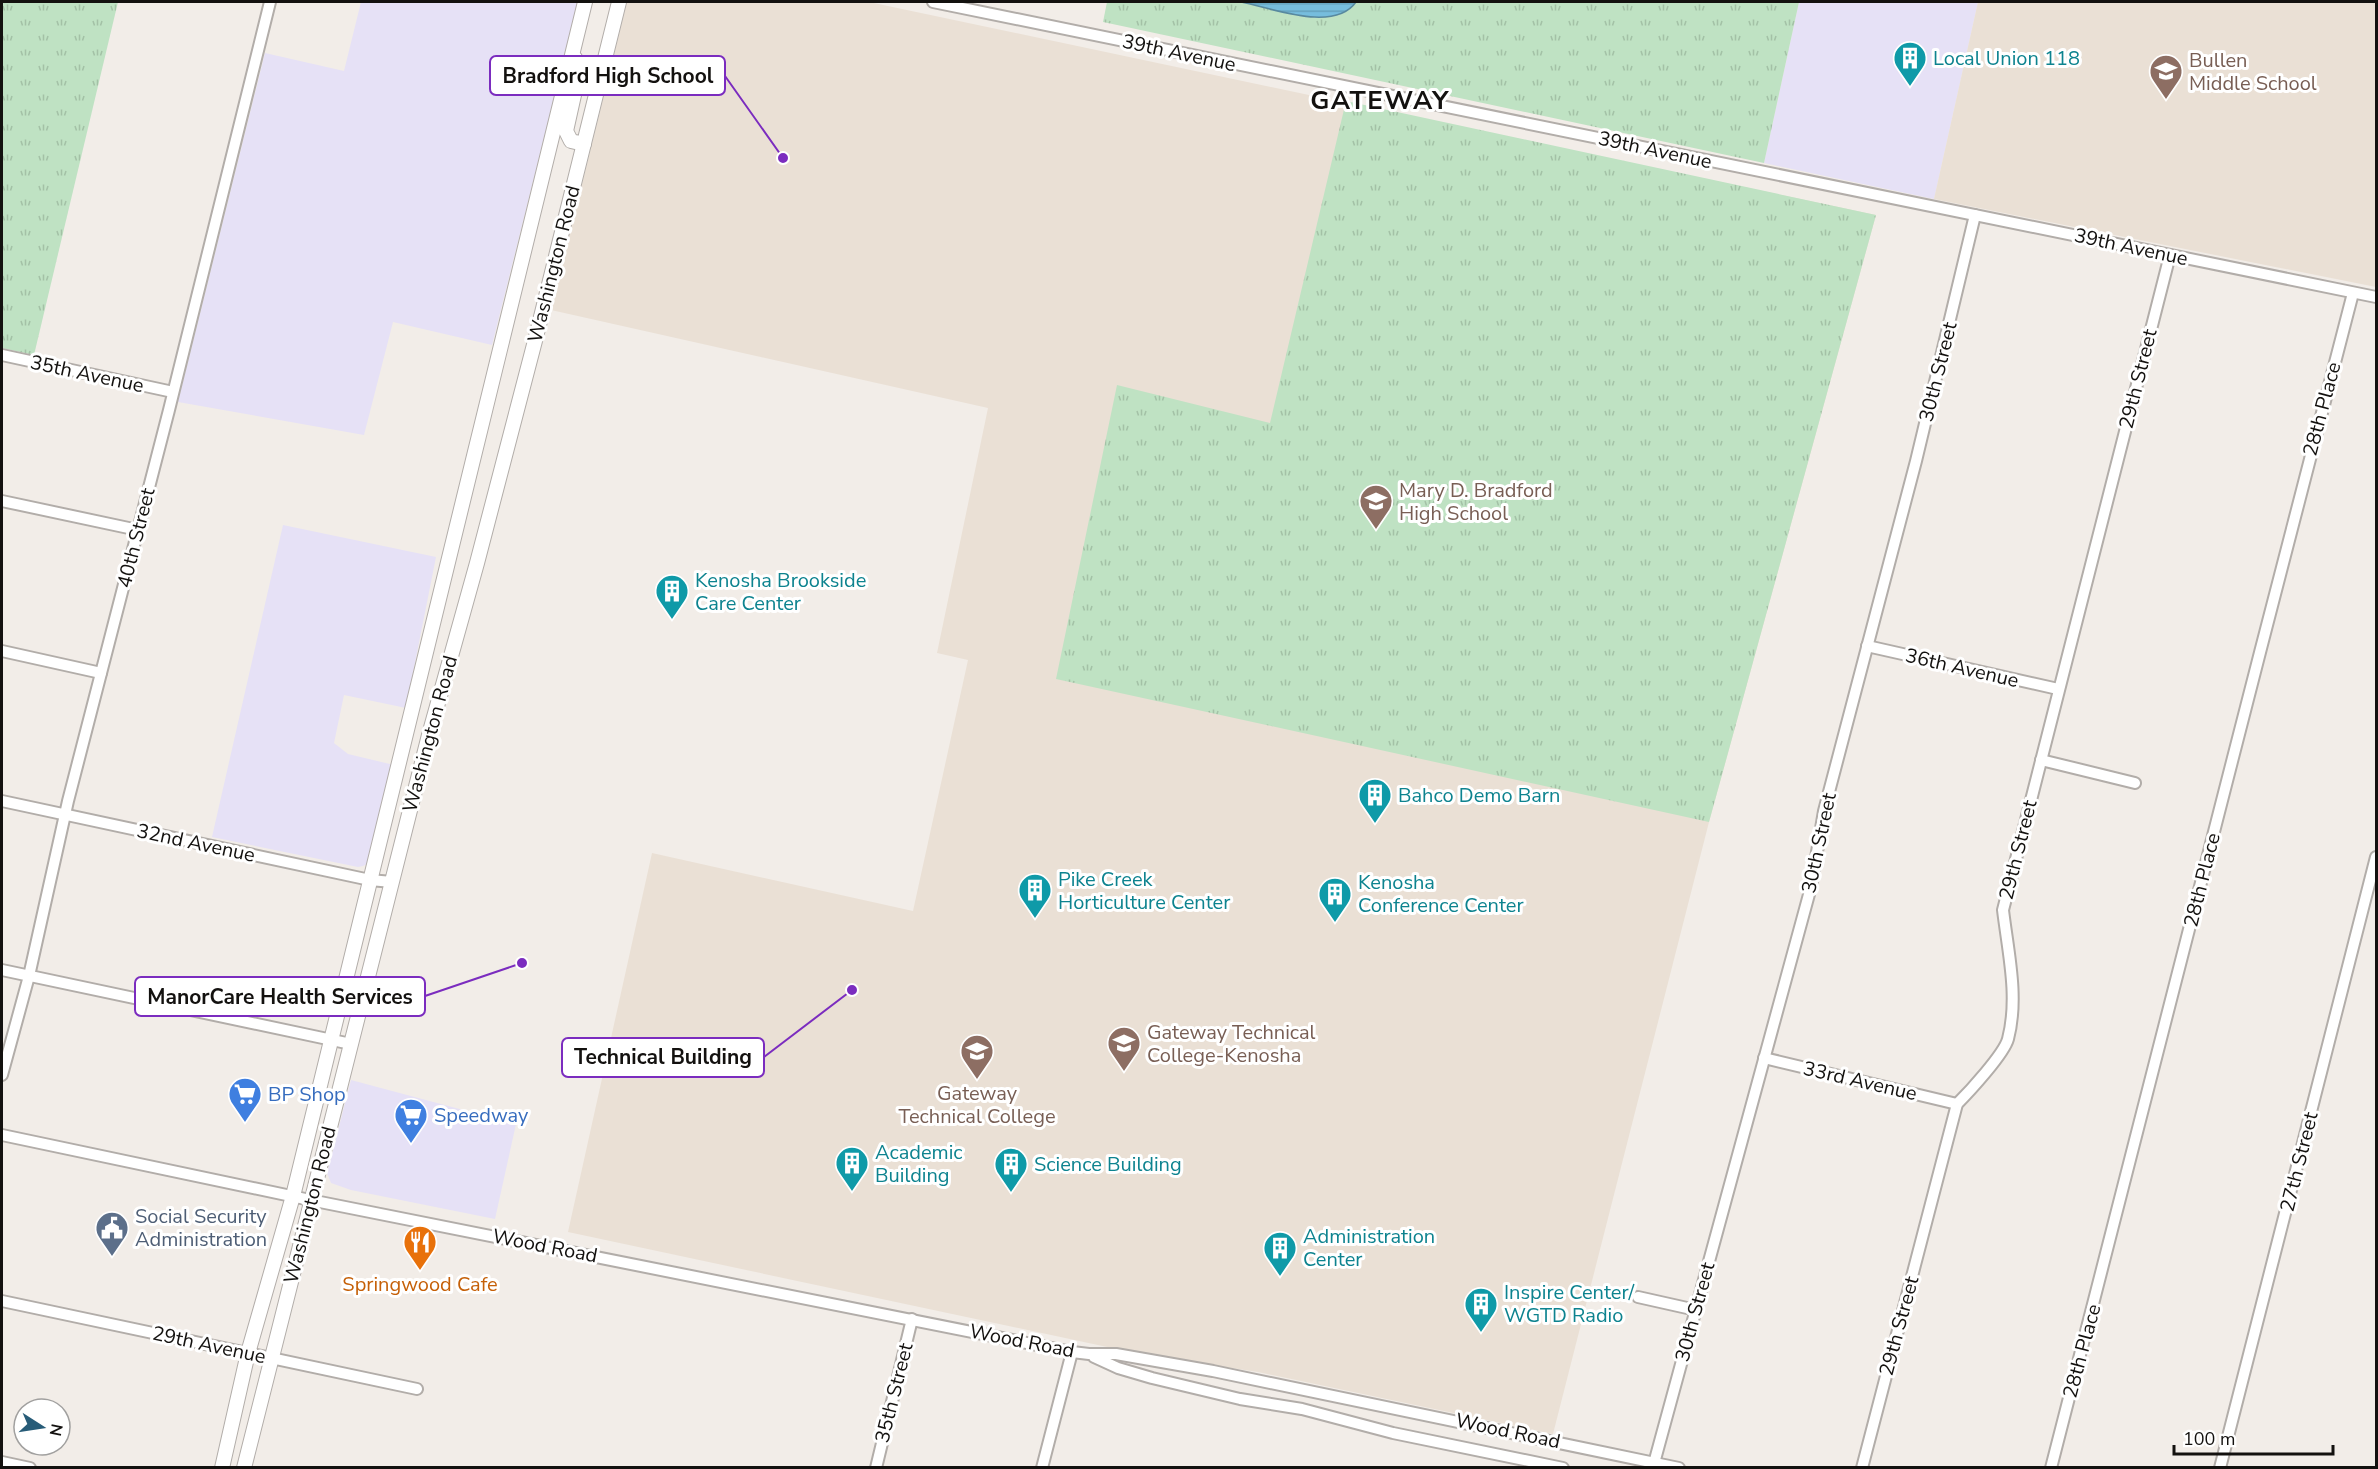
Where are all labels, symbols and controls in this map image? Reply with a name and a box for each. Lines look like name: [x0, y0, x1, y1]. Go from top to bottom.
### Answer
street label: 39th Avenue: [1120, 28, 1238, 78]
building icon: Local Union 118: [1892, 40, 1928, 87]
place label: Local Union 118: [1933, 45, 2080, 72]
place label: Bullen Middle School: [2189, 47, 2317, 97]
school or university icon: Bullen Middle School: [2148, 53, 2184, 100]
callout: Bradford High School: [490, 56, 725, 95]
text: Bradford High School: [502, 62, 714, 90]
district label: GATEWAY: [1310, 83, 1450, 118]
street label: 39th Avenue: [1596, 125, 1714, 175]
street label: Washington Road: [521, 183, 587, 345]
street label: 39th Avenue: [2072, 222, 2190, 272]
street label: 30th Street: [1913, 318, 1964, 425]
street label: 29th Street: [2113, 325, 2164, 432]
street label: 35th Avenue: [28, 349, 146, 399]
street label: 28th Place: [2296, 359, 2348, 459]
place label: Mary D. Bradford High School: [1399, 477, 1553, 527]
school or university icon: Mary D. Bradford High School: [1358, 483, 1394, 530]
street label: 40th Street: [111, 484, 162, 591]
place label: Kenosha Brookside Care Center: [695, 567, 866, 617]
building icon: Kenosha Brookside Care Center: [654, 573, 690, 620]
street label: 36th Avenue: [1903, 642, 2021, 694]
street label: Washington Road: [396, 653, 464, 815]
building icon: Bahco Demo Barn: [1357, 777, 1393, 824]
place label: Bahco Demo Barn: [1398, 782, 1560, 809]
street label: 30th Street: [1795, 789, 1843, 896]
street label: 29th Street: [1993, 796, 2044, 903]
street label: 32nd Avenue: [134, 817, 258, 869]
street label: 28th Place: [2177, 830, 2227, 930]
place label: Pike Creek Horticulture Center: [1058, 866, 1230, 916]
place label: Kenosha Conference Center: [1358, 869, 1524, 919]
building icon: Pike Creek Horticulture Center: [1017, 872, 1053, 919]
building icon: Kenosha Conference Center: [1317, 876, 1353, 923]
callout: ManorCare Health Services: [135, 977, 425, 1016]
text: ManorCare Health Services: [147, 983, 413, 1011]
place label: Gateway Technical College-Kenosha: [1147, 1019, 1316, 1069]
school or university icon: Gateway Technical College-Kenosha: [1106, 1025, 1142, 1072]
school or university icon: Gateway Technical College: [959, 1033, 995, 1080]
callout: Technical Building: [562, 1038, 764, 1077]
text: Technical Building: [574, 1043, 752, 1071]
street label: 33rd Avenue: [1800, 1055, 1920, 1107]
supermarket icon: BP Shop: [227, 1076, 263, 1123]
place label: Gateway Technical College: [898, 1080, 1056, 1130]
place label: BP Shop: [268, 1081, 346, 1108]
supermarket icon: Speedway: [393, 1097, 429, 1144]
place label: Speedway: [434, 1102, 529, 1129]
street label: 27th Street: [2274, 1108, 2325, 1215]
street label: Washington Road: [277, 1124, 343, 1286]
place label: Academic Building: [875, 1139, 963, 1189]
building icon: Academic Building: [834, 1145, 870, 1192]
building icon: Science Building: [993, 1146, 1029, 1193]
place label: Science Building: [1034, 1151, 1182, 1178]
place label: Social Security Administration: [135, 1203, 267, 1253]
public building icon: Social Security Administration: [94, 1210, 130, 1257]
street label: Wood Road: [490, 1223, 600, 1269]
place label: Administration Center: [1303, 1223, 1435, 1273]
restaurant icon: Springwood Cafe: [402, 1224, 438, 1271]
building icon: Administration Center: [1262, 1230, 1298, 1277]
street label: 30th Street: [1669, 1258, 1722, 1365]
place label: Springwood Cafe: [342, 1271, 498, 1298]
street label: 29th Street: [1873, 1272, 1926, 1379]
place label: Inspire Center/ WGTD Radio: [1504, 1279, 1635, 1329]
building icon: Inspire Center/ WGTD Radio: [1463, 1286, 1499, 1333]
street label: 28th Place: [2056, 1301, 2108, 1401]
street label: Wood Road: [967, 1318, 1077, 1364]
street label: 29th Avenue: [150, 1320, 268, 1370]
street label: 35th Street: [869, 1339, 920, 1446]
north arrow: [12, 1397, 72, 1457]
street label: Wood Road: [1453, 1407, 1563, 1455]
scale bar: [2174, 1418, 2333, 1456]
text: N: [44, 1422, 68, 1438]
text: 100 m: [2183, 1427, 2235, 1451]

